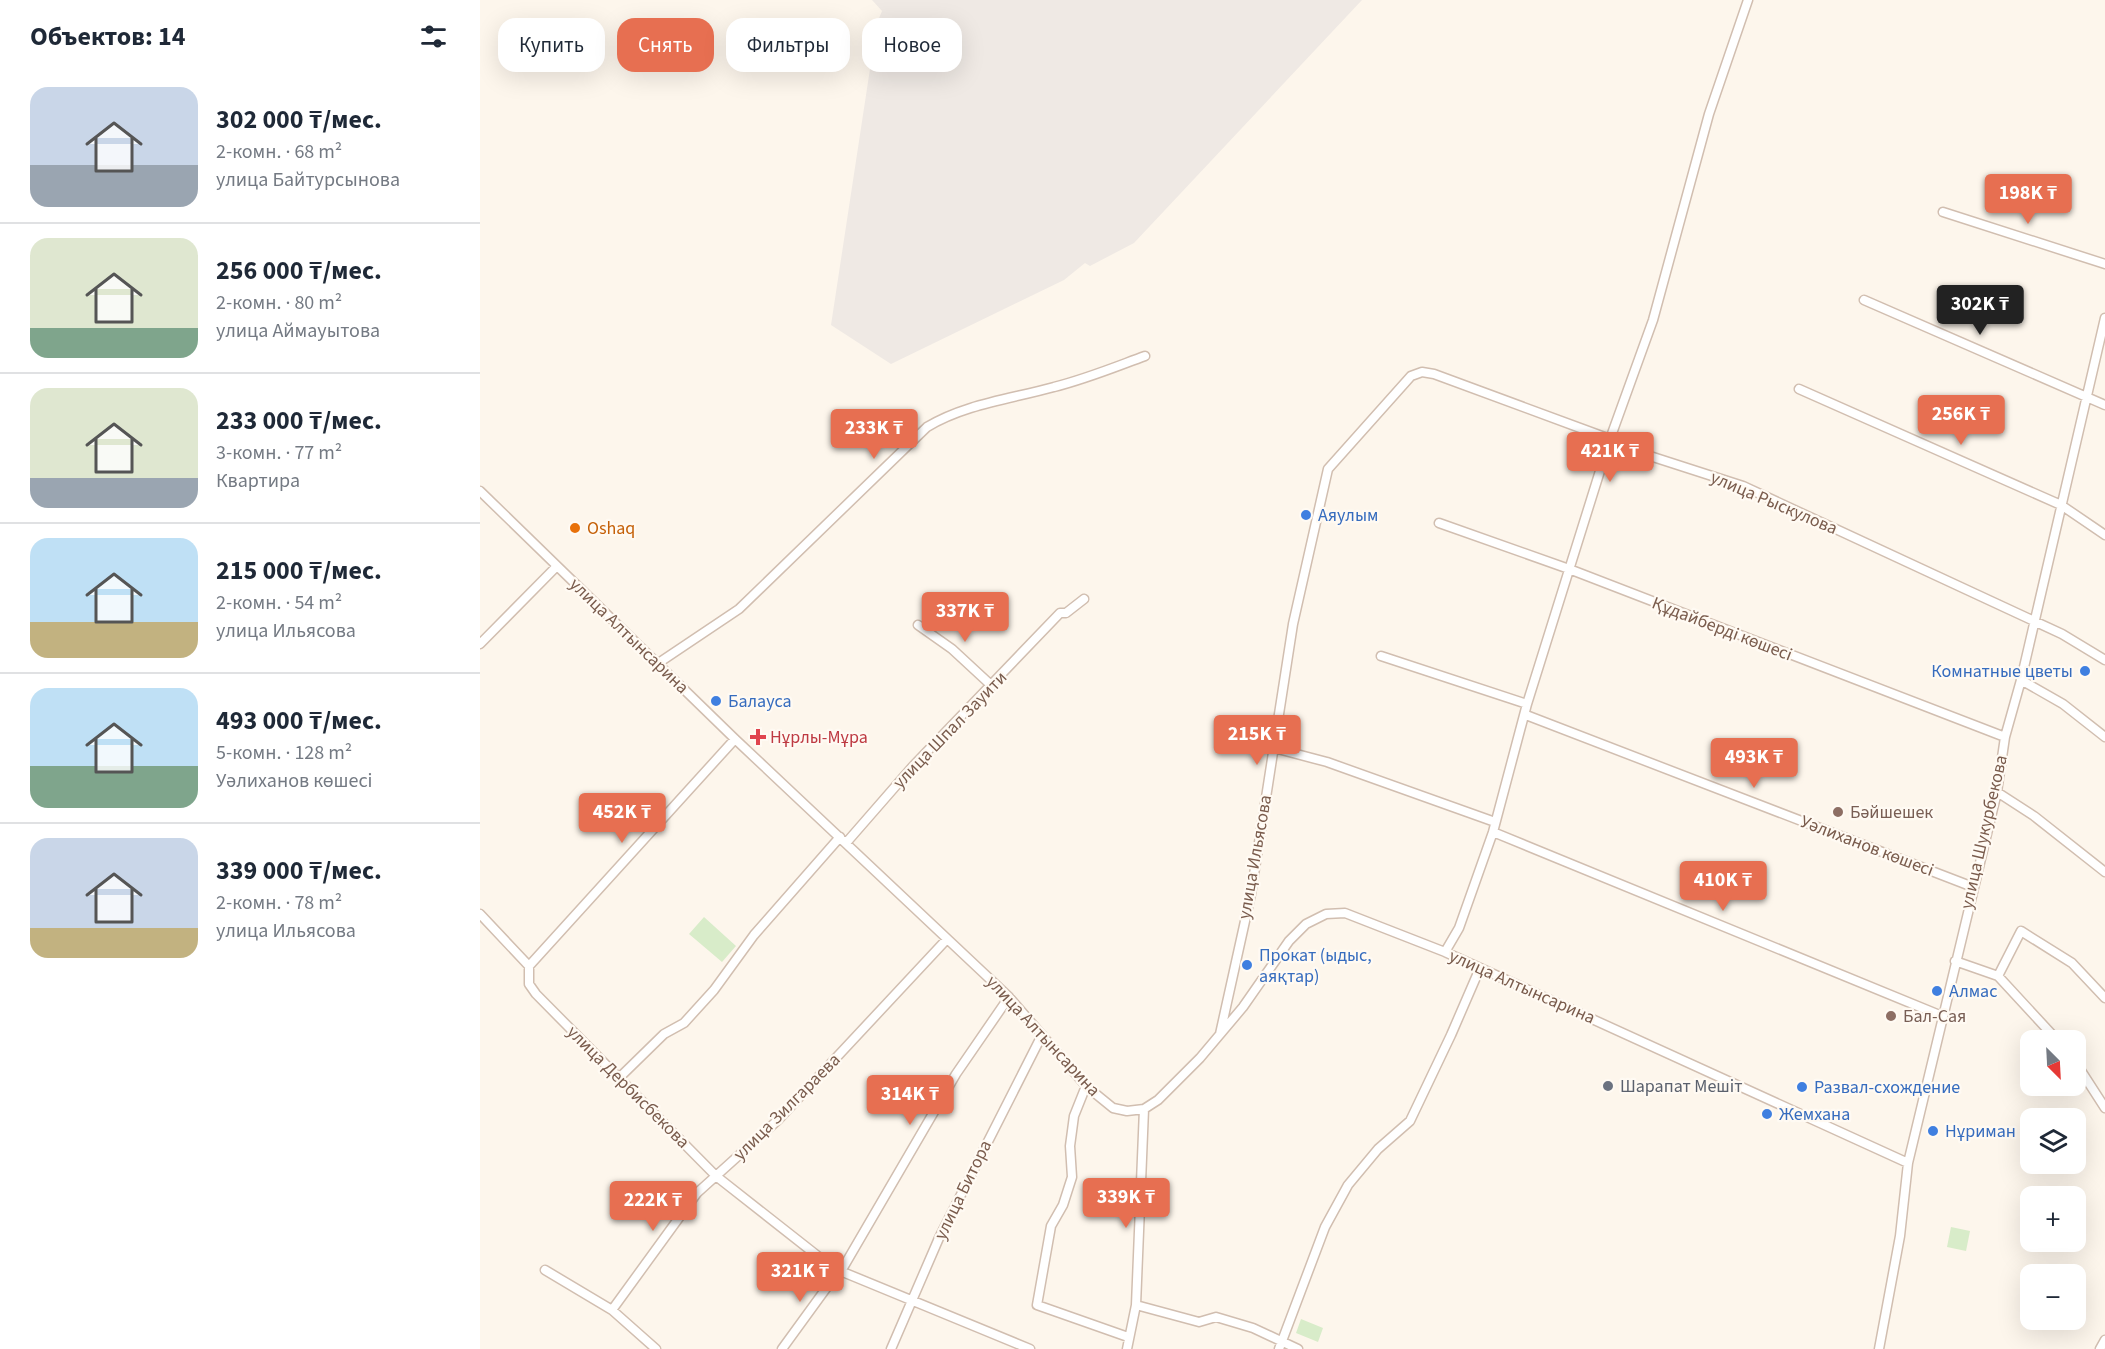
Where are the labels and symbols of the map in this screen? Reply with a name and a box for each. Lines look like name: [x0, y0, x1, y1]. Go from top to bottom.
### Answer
pin: 198K ₸: [1979, 174, 2077, 225]
pin: 302K ₸: [1931, 285, 2029, 336]
pin: 256K ₸: [1912, 395, 2010, 446]
pin: 233K ₸: [825, 409, 923, 460]
pin: 421K ₸: [1561, 432, 1659, 483]
street label: улица Рыскулова: [1707, 465, 1841, 541]
place label: Аяулым: [1318, 503, 1378, 528]
marker: Аяулым: [1299, 508, 1313, 522]
place label: Oshaq: [587, 516, 635, 541]
marker: Oshaq: [568, 521, 582, 535]
street label: улица Алтынсарина: [564, 572, 694, 700]
street label: Құдайберді көшесі: [1648, 591, 1796, 667]
pin: 337K ₸: [916, 592, 1014, 643]
place label: Комнатные цветы: [1931, 659, 2073, 684]
marker: Комнатные цветы: [2078, 664, 2092, 678]
street label: улица Шпал Зауити: [887, 666, 1013, 794]
place label: Балауса: [728, 689, 792, 714]
marker: Балауса: [709, 694, 723, 708]
pin: 215K ₸: [1208, 715, 1306, 766]
place label: Нұрлы-Мұра: [770, 725, 868, 750]
marker: Нұрлы-Мұра: [751, 730, 765, 744]
pin: 493K ₸: [1705, 738, 1803, 789]
street label: улица Шукурбекова: [1954, 753, 2014, 911]
pin: 452K ₸: [573, 793, 671, 844]
street label: улица Ильясова: [1232, 793, 1278, 921]
place label: Бәйшешек: [1850, 800, 1933, 825]
marker: Бәйшешек: [1831, 805, 1845, 819]
street label: Уәлиханов көшесі: [1797, 809, 1937, 883]
pin: 410K ₸: [1674, 861, 1772, 912]
place label: Прокат (ыдыс, аяқтар): [1259, 943, 1372, 989]
street label: улица Алтынсарина: [1445, 944, 1599, 1030]
marker: Прокат (ыдыс, аяқтар): [1240, 958, 1254, 972]
street label: улица Алтынсарина: [980, 970, 1106, 1102]
place label: Алмас: [1949, 979, 1997, 1004]
marker: Алмас: [1930, 984, 1944, 998]
place label: Бал-Сая: [1903, 1004, 1966, 1029]
marker: Бал-Сая: [1884, 1009, 1898, 1023]
street label: улица Дербисбекова: [561, 1020, 695, 1154]
north arrow: [2020, 1030, 2086, 1096]
street label: улица Зилгараева: [728, 1048, 846, 1166]
place label: Шарапат Мешіт: [1620, 1074, 1743, 1099]
pin: 314K ₸: [861, 1075, 959, 1126]
place label: Развал-схождение: [1814, 1075, 1960, 1100]
marker: Шарапат Мешіт: [1601, 1079, 1615, 1093]
marker: Развал-схождение: [1795, 1080, 1809, 1094]
place label: Жемхана: [1779, 1102, 1850, 1127]
marker: Жемхана: [1760, 1107, 1774, 1121]
place label: Нұриман: [1945, 1119, 2016, 1144]
marker: Нұриман: [1926, 1124, 1940, 1138]
street label: улица Битора: [928, 1136, 998, 1244]
pin: 339K ₸: [1077, 1178, 1175, 1229]
pin: 222K ₸: [604, 1181, 702, 1232]
pin: 321K ₸: [751, 1252, 849, 1303]

